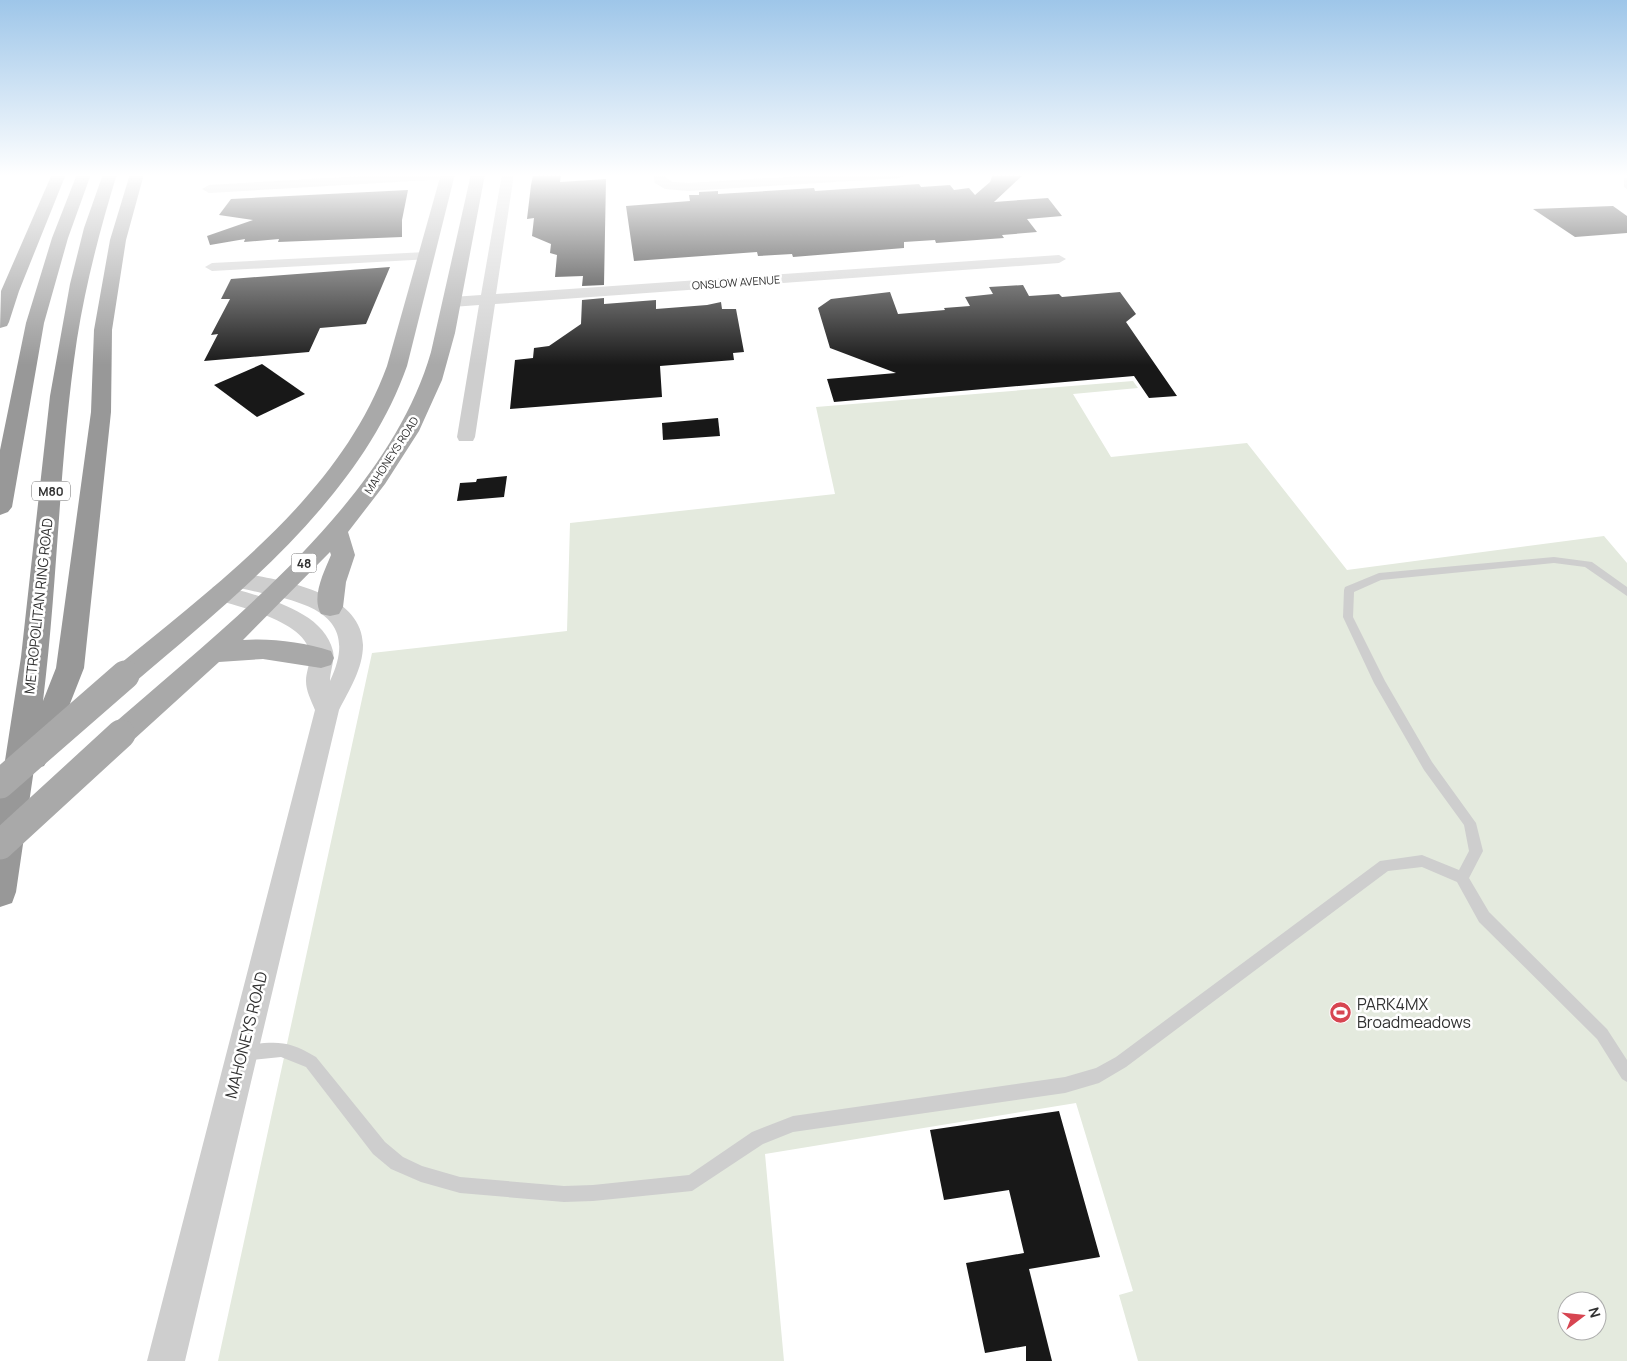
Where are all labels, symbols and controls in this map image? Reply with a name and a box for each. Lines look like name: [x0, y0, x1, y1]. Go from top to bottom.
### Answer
street label: ONSLOW AVENUE: [691, 271, 781, 293]
street label: MAHONEYS ROAD: [360, 413, 422, 497]
road number: M80: [32, 482, 70, 501]
street label: METROPOLITAN RING ROAD: [19, 517, 57, 695]
road number: 48: [292, 554, 316, 572]
street label: MAHONEYS ROAD: [220, 969, 272, 1101]
place label: PARK4MX Broadmeadows: [1357, 993, 1471, 1033]
sports icon: PARK4MX Broadmeadows: [1329, 1001, 1353, 1025]
north arrow: [1557, 1291, 1607, 1341]
text: N: [1584, 1305, 1605, 1320]

